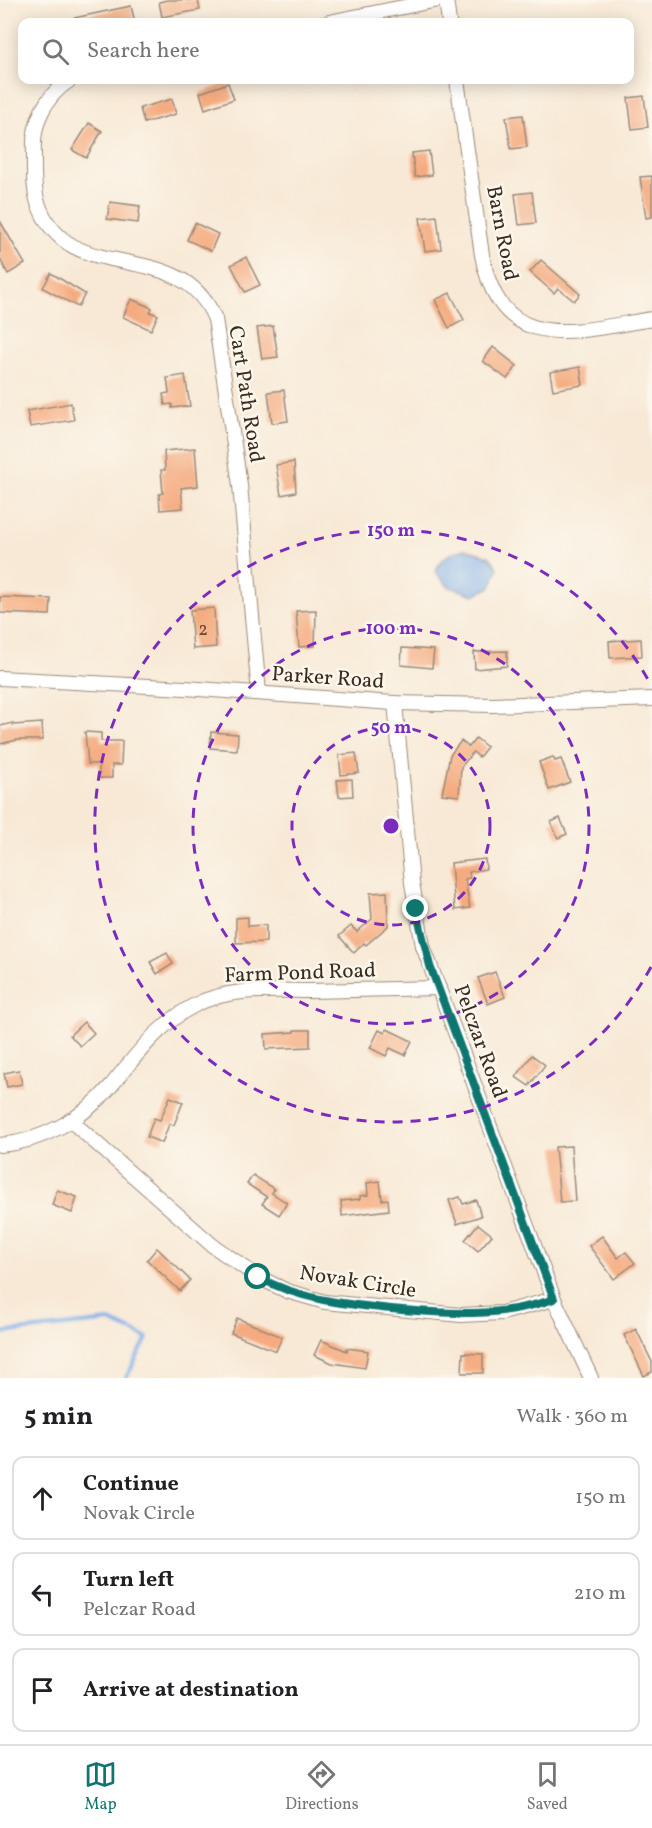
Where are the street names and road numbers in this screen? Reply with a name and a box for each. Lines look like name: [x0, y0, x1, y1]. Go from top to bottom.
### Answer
street label: Barn Road: [478, 183, 525, 283]
street label: Cart Path Road: [220, 324, 271, 465]
street label: Parker Road: [271, 660, 385, 697]
street label: Farm Pond Road: [224, 956, 376, 991]
street label: Pelczar Road: [446, 981, 514, 1102]
street label: Novak Circle: [297, 1259, 418, 1306]

